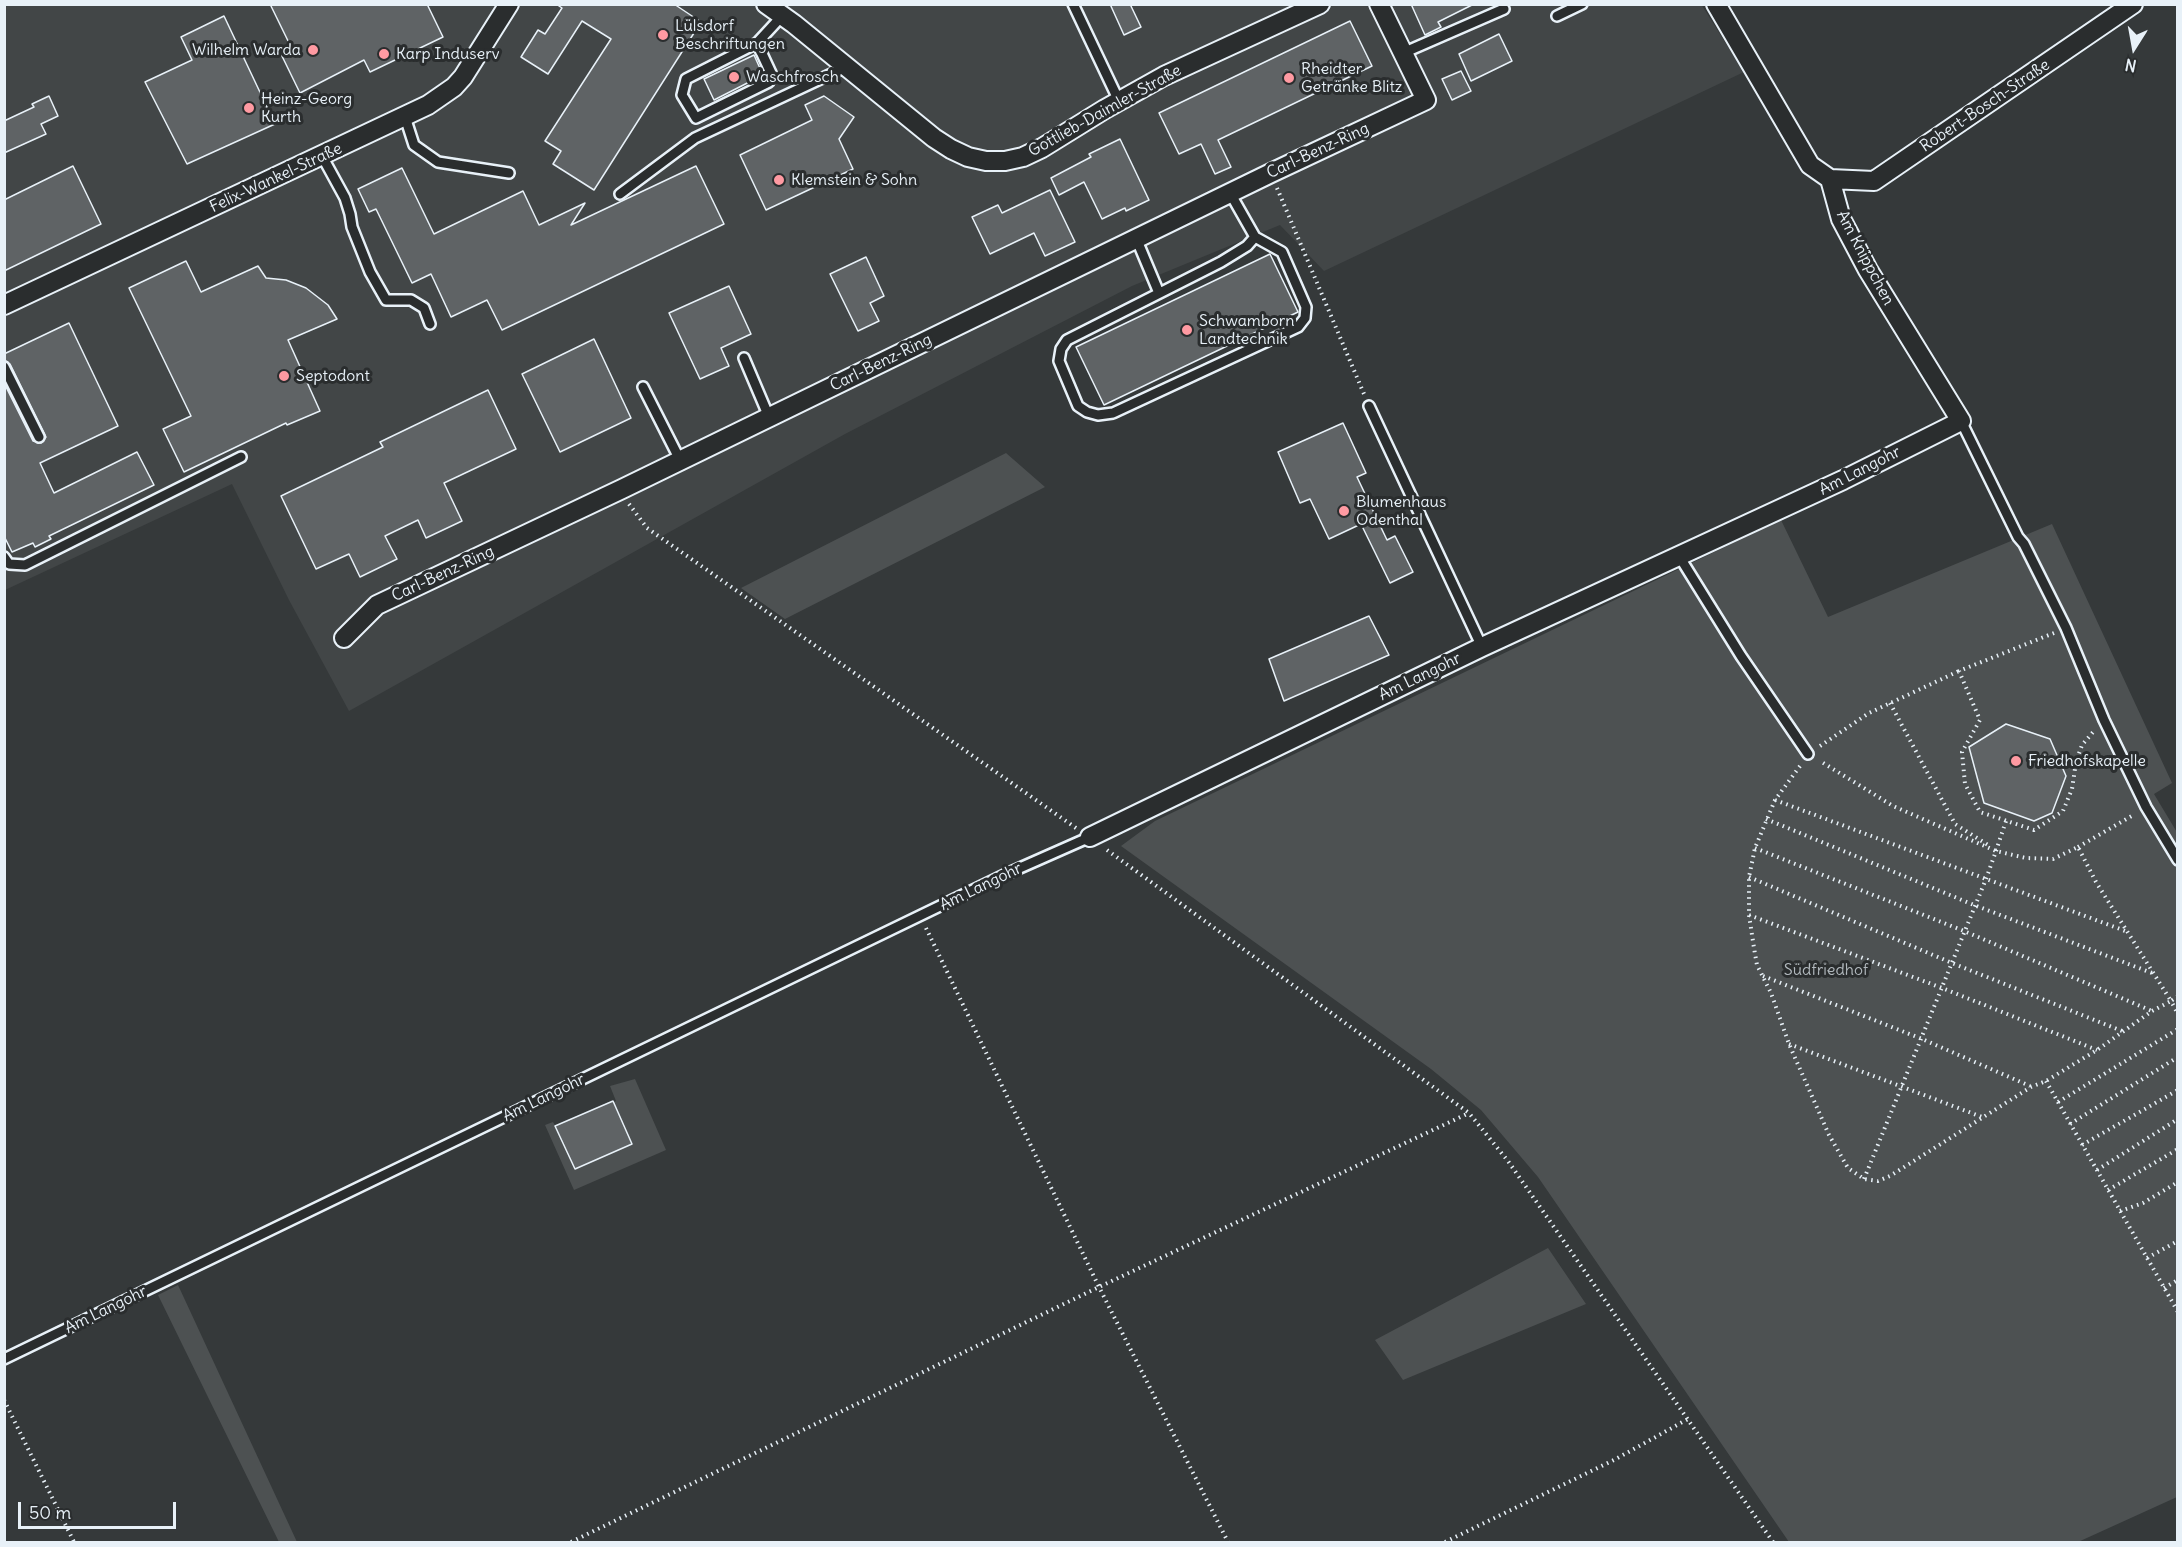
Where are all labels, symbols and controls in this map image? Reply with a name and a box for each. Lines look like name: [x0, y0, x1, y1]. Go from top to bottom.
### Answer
place label: Lülsdorf Beschriftungen: [675, 16, 785, 54]
north arrow: [2104, 18, 2164, 78]
marker: Lülsdorf Beschriftungen: [656, 28, 670, 42]
place label: Wilhelm Warda: [192, 40, 301, 60]
marker: Wilhelm Warda: [306, 43, 320, 57]
place label: Karp Induserv: [396, 44, 499, 64]
marker: Karp Induserv: [377, 47, 391, 61]
street label: Robert-Bosch-Straße: [1917, 55, 2053, 157]
text: N: [2123, 55, 2138, 77]
place label: Rheidter Getränke Blitz: [1301, 59, 1402, 97]
street label: Gottlieb-Daimler-Straße: [1025, 61, 1185, 161]
place label: Waschfrosch: [746, 67, 839, 87]
marker: Waschfrosch: [727, 70, 741, 84]
marker: Rheidter Getränke Blitz: [1282, 71, 1296, 85]
place label: Heinz-Georg Kurth: [261, 89, 352, 127]
marker: Heinz-Georg Kurth: [242, 101, 256, 115]
street label: Carl-Benz-Ring: [1264, 119, 1372, 183]
street label: Felix-Wankel-Straße: [207, 139, 345, 217]
place label: Klemstein & Sohn: [791, 170, 917, 190]
marker: Klemstein & Sohn: [772, 173, 786, 187]
street label: Am Knippchen: [1832, 207, 1898, 309]
place label: Schwamborn Landtechnik: [1199, 311, 1295, 349]
marker: Schwamborn Landtechnik: [1180, 323, 1194, 337]
street label: Carl-Benz-Ring: [827, 330, 935, 396]
place label: Septodont: [296, 366, 370, 386]
marker: Septodont: [277, 369, 291, 383]
street label: Am Langohr: [1816, 442, 1904, 500]
place label: Blumenhaus Odenthal: [1356, 492, 1446, 530]
marker: Blumenhaus Odenthal: [1337, 504, 1351, 518]
street label: Carl-Benz-Ring: [389, 542, 497, 606]
street label: Am Langohr: [1376, 649, 1464, 705]
place label: Friedhofskapelle: [2028, 751, 2146, 771]
marker: Friedhofskapelle: [2009, 754, 2023, 768]
street label: Am Langohr: [937, 859, 1025, 915]
park label: Südfriedhof: [1784, 960, 1868, 980]
street label: Am Langohr: [500, 1070, 588, 1126]
street label: Am Langohr: [62, 1282, 150, 1338]
scale bar: [21, 1490, 178, 1528]
text: 50 m: [29, 1501, 71, 1524]

